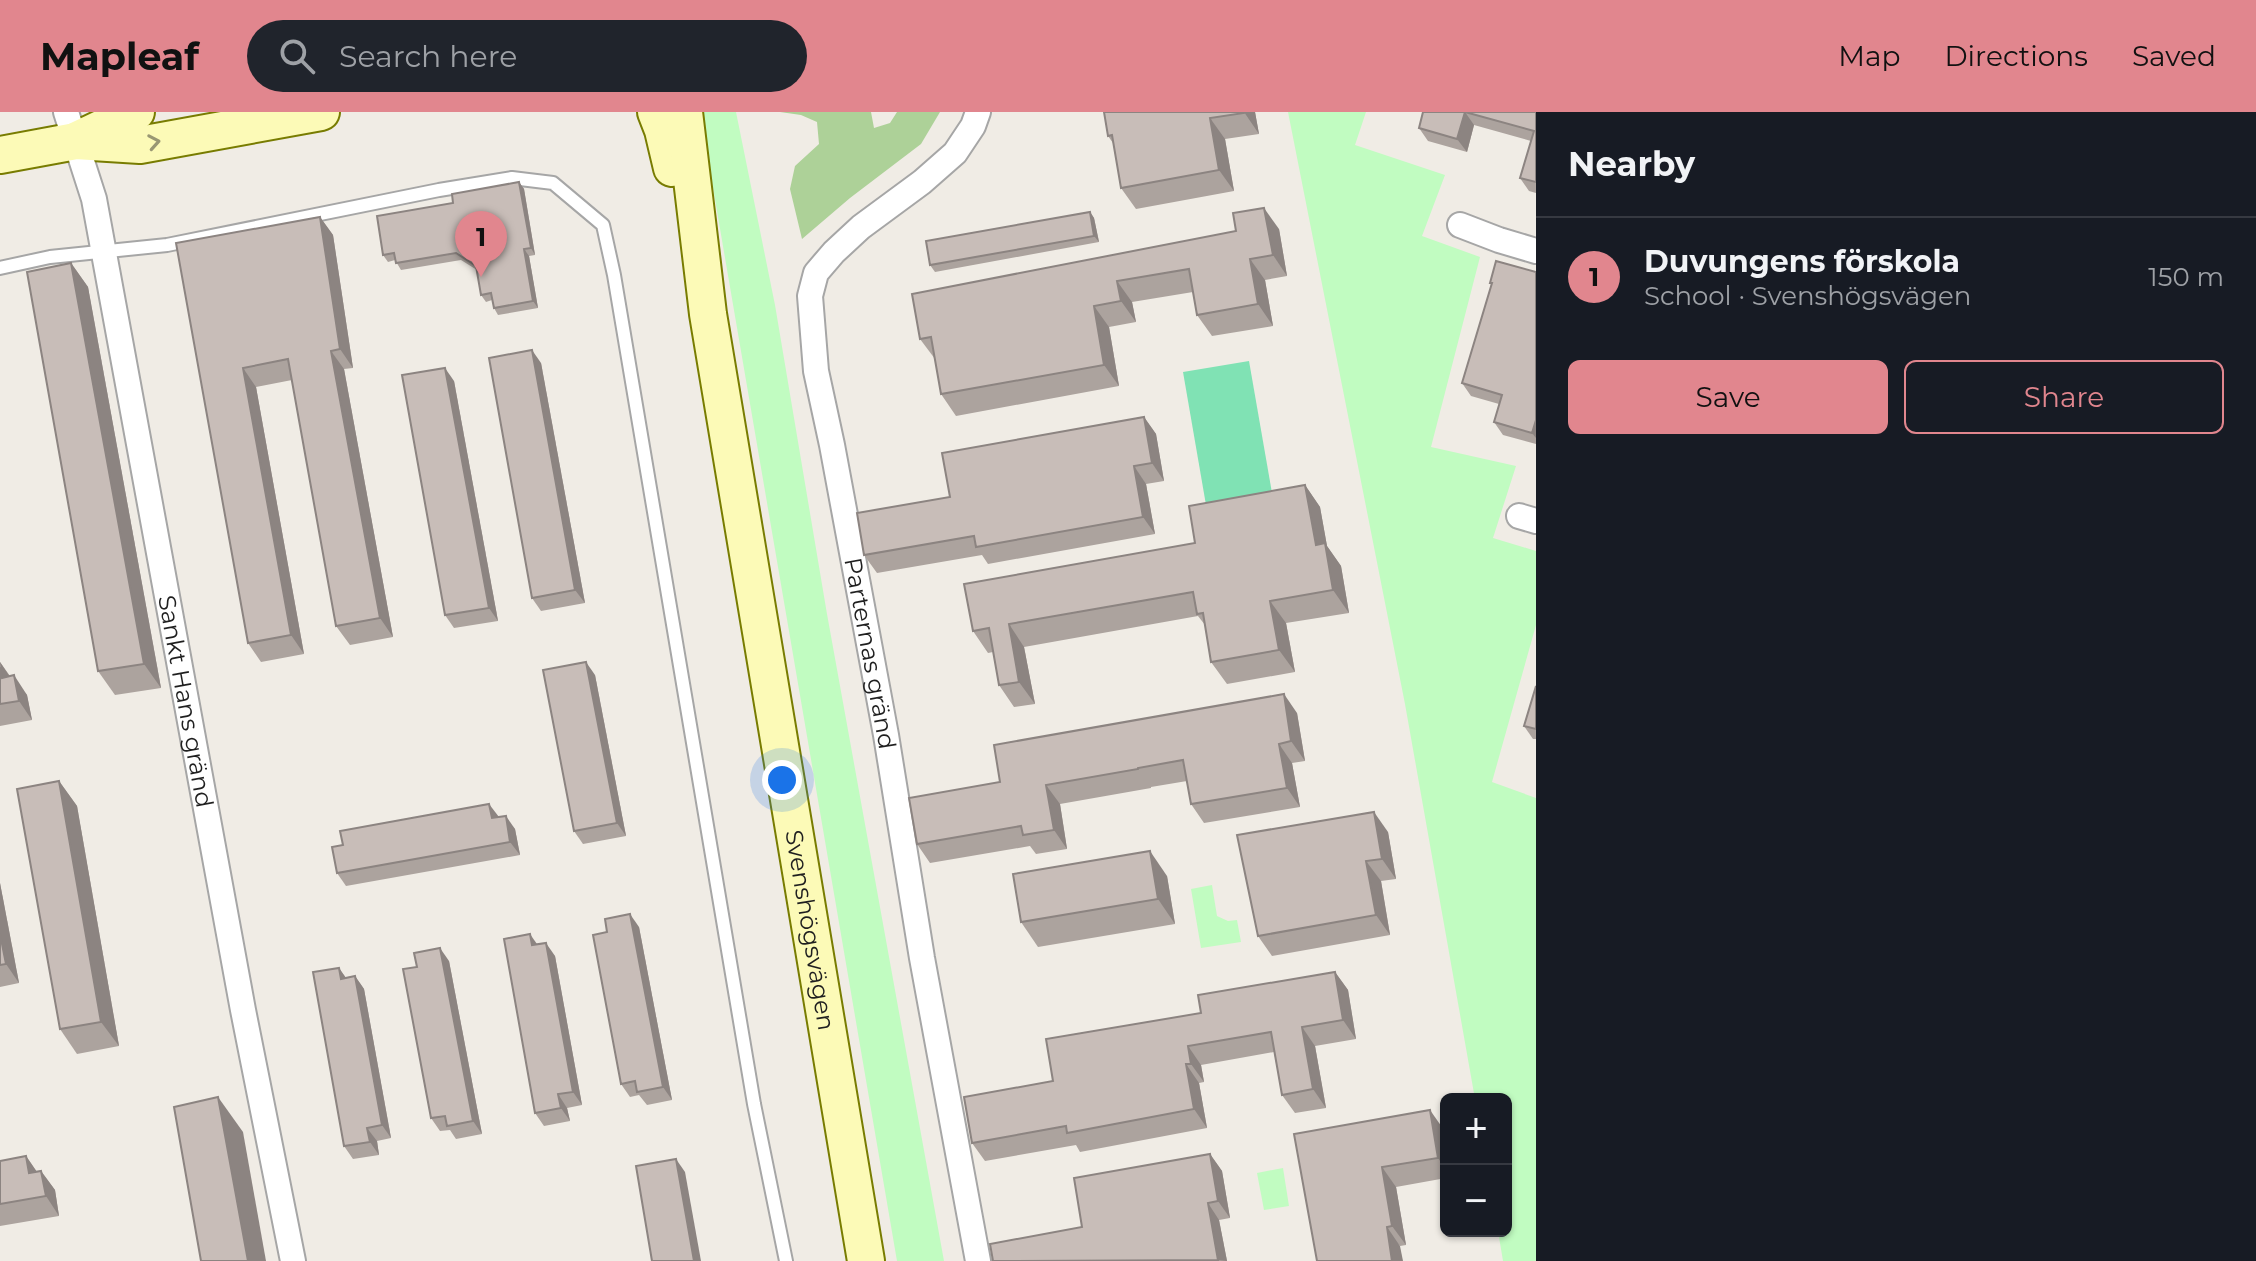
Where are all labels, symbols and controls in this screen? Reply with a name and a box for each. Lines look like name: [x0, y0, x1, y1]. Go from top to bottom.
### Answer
search box: [247, 20, 807, 92]
text: Mapleaf: [40, 33, 199, 80]
icon: search: [275, 34, 319, 78]
text: Search here: [339, 38, 517, 75]
text: Map: [1838, 39, 1900, 73]
text: Directions: [1944, 39, 2088, 73]
text: Saved: [2132, 39, 2216, 73]
one-way arrow: [147, 135, 161, 152]
text: Nearby: [1568, 143, 1695, 185]
pin: 1: [455, 211, 507, 277]
text: Duvungens förskola: [1644, 243, 1960, 280]
text: 1: [1589, 261, 1599, 293]
text: 150 m: [2148, 261, 2224, 293]
text: School · Svenshögsvägen: [1644, 280, 1971, 312]
button: Save: [1568, 360, 1888, 434]
button: Share: [1904, 360, 2224, 434]
street label: Parternas gränd: [839, 555, 903, 751]
street label: Sankt Hans gränd: [153, 593, 220, 810]
your location: [762, 760, 802, 800]
street label: Svenshögsvägen: [780, 828, 842, 1032]
map controls: [1440, 1093, 1512, 1237]
button: +: [1440, 1093, 1512, 1165]
button: −: [1440, 1165, 1512, 1237]

